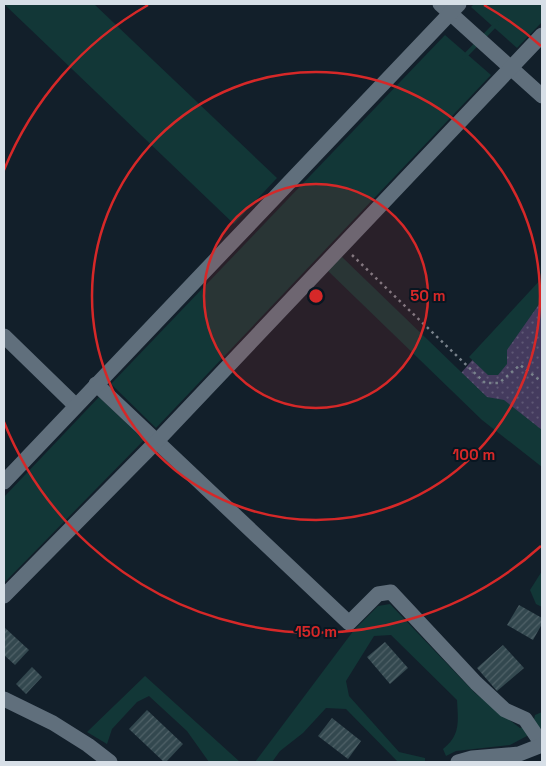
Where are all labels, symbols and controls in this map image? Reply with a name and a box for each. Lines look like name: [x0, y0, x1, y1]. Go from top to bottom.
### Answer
text: 50 m: [410, 286, 446, 305]
centre of rings: [307, 287, 325, 305]
text: 100 m: [453, 445, 495, 464]
text: 150 m: [295, 622, 337, 641]

